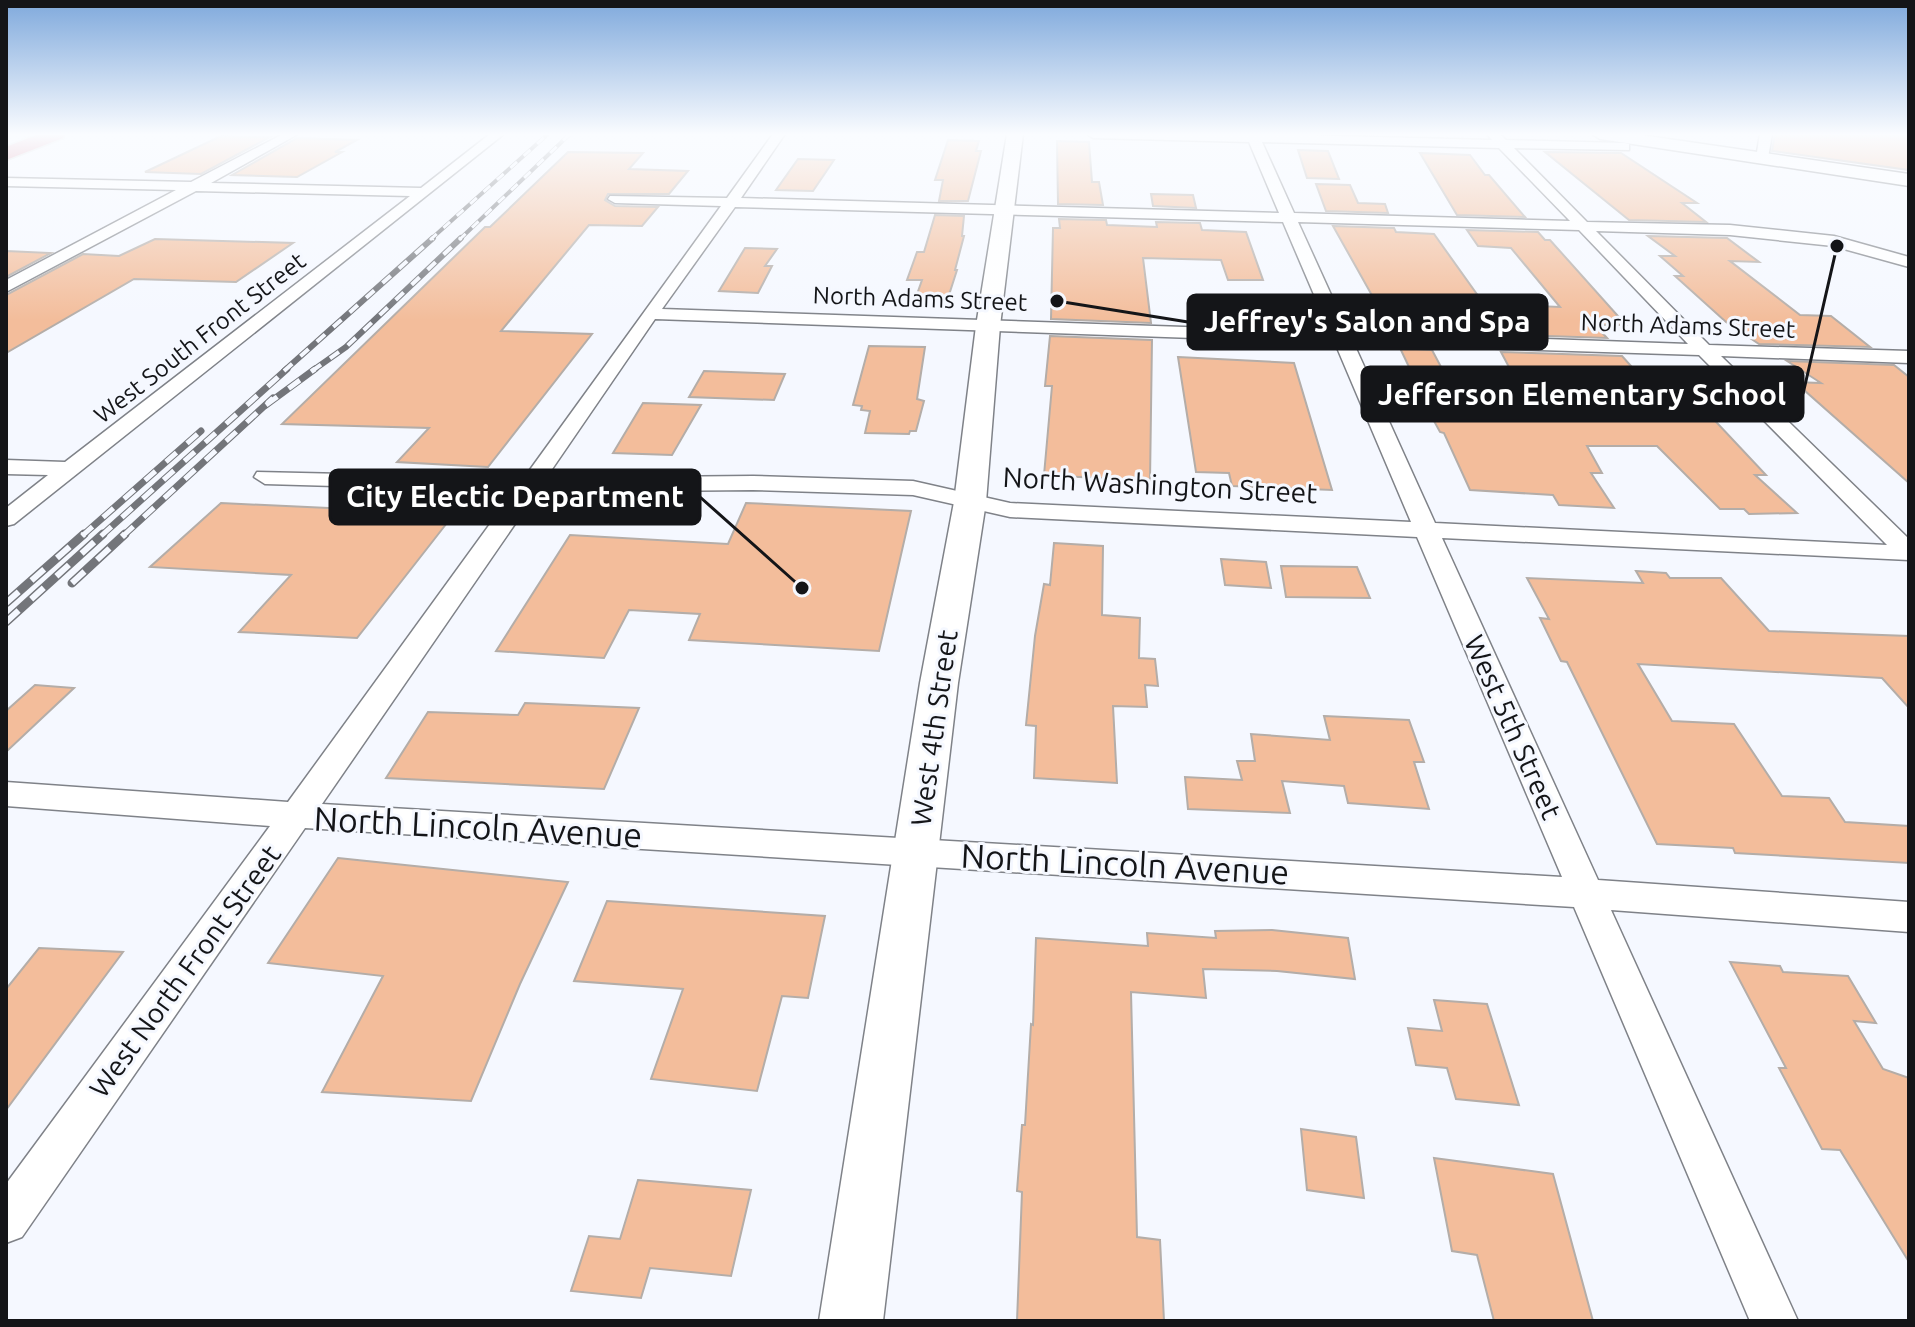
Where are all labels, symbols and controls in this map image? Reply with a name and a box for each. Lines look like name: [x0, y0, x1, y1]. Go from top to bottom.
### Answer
street label: West South Front Street: [89, 246, 311, 428]
street label: North Adams Street: [812, 281, 1028, 316]
callout: Jeffrey's Salon and Spa: [1188, 295, 1547, 349]
text: Jeffrey's Salon and Spa: [1203, 304, 1531, 338]
street label: North Adams Street: [1580, 308, 1796, 343]
callout: Jefferson Elementary School: [1362, 367, 1803, 421]
text: Jefferson Elementary School: [1378, 377, 1786, 411]
street label: North Washington Street: [1002, 461, 1318, 508]
callout: City Electic Department: [330, 470, 700, 524]
text: City Electic Department: [346, 479, 684, 513]
street label: West 4th Street: [904, 628, 963, 828]
street label: West 5th Street: [1459, 630, 1568, 823]
street label: North Lincoln Avenue: [313, 798, 643, 854]
street label: North Lincoln Avenue: [960, 835, 1290, 891]
street label: West North Front Street: [83, 839, 286, 1103]

